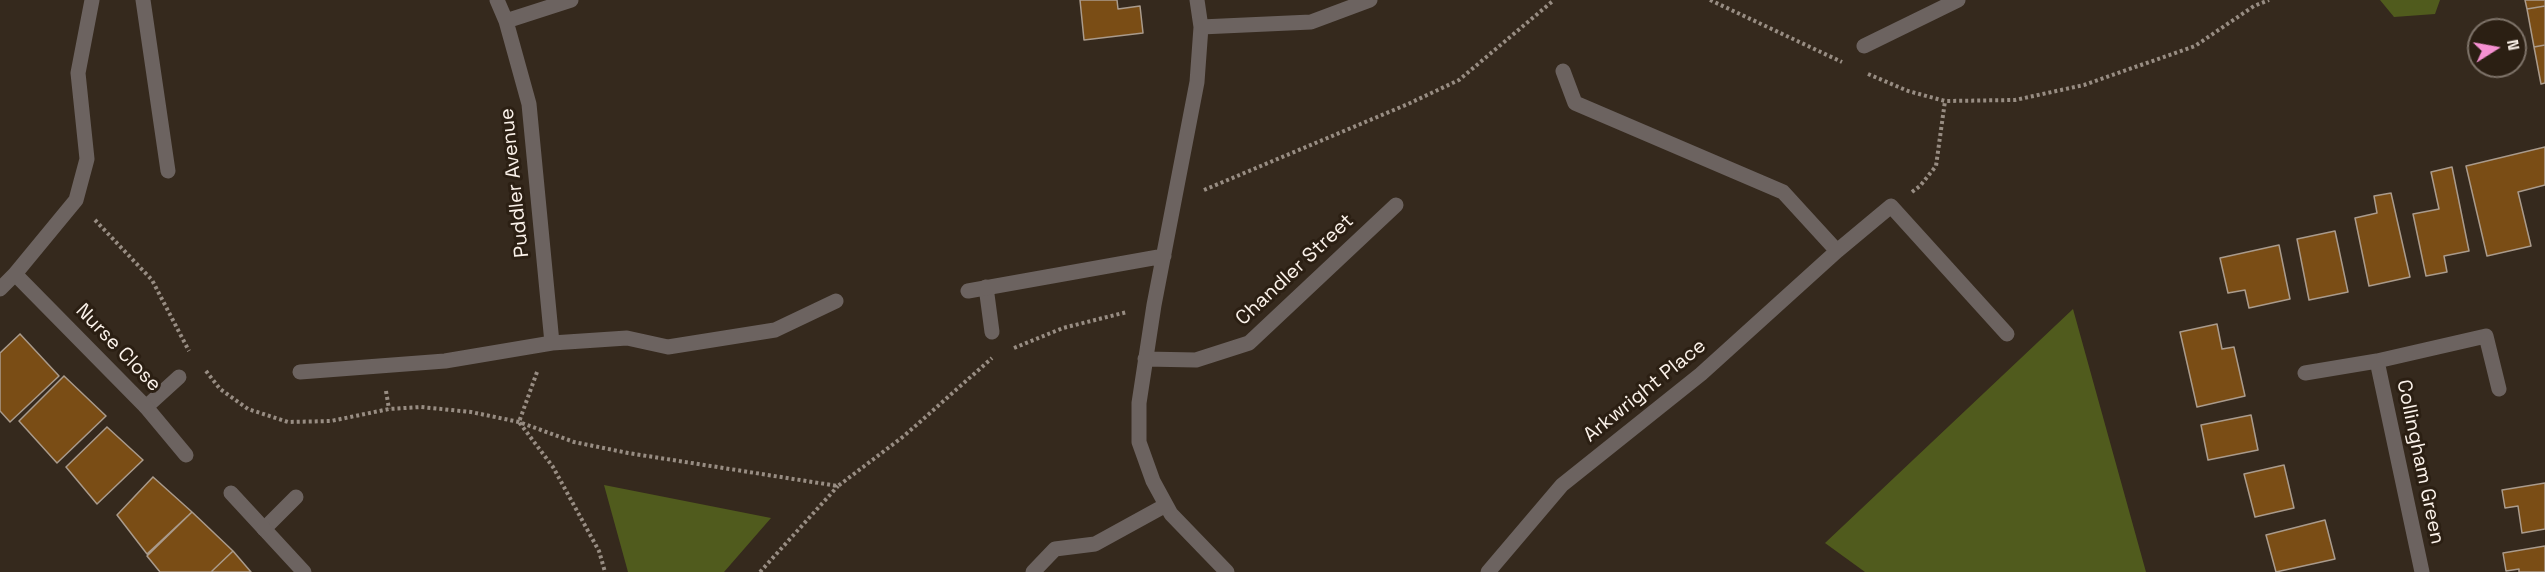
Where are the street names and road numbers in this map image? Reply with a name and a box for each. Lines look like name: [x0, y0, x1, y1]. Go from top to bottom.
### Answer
street label: Puddler Avenue: [495, 107, 535, 259]
street label: Chandler Street: [1231, 209, 1359, 331]
street label: Nurse Close: [70, 299, 166, 397]
street label: Arkwright Place: [1579, 334, 1711, 448]
street label: Collingham Green: [2391, 378, 2449, 546]

